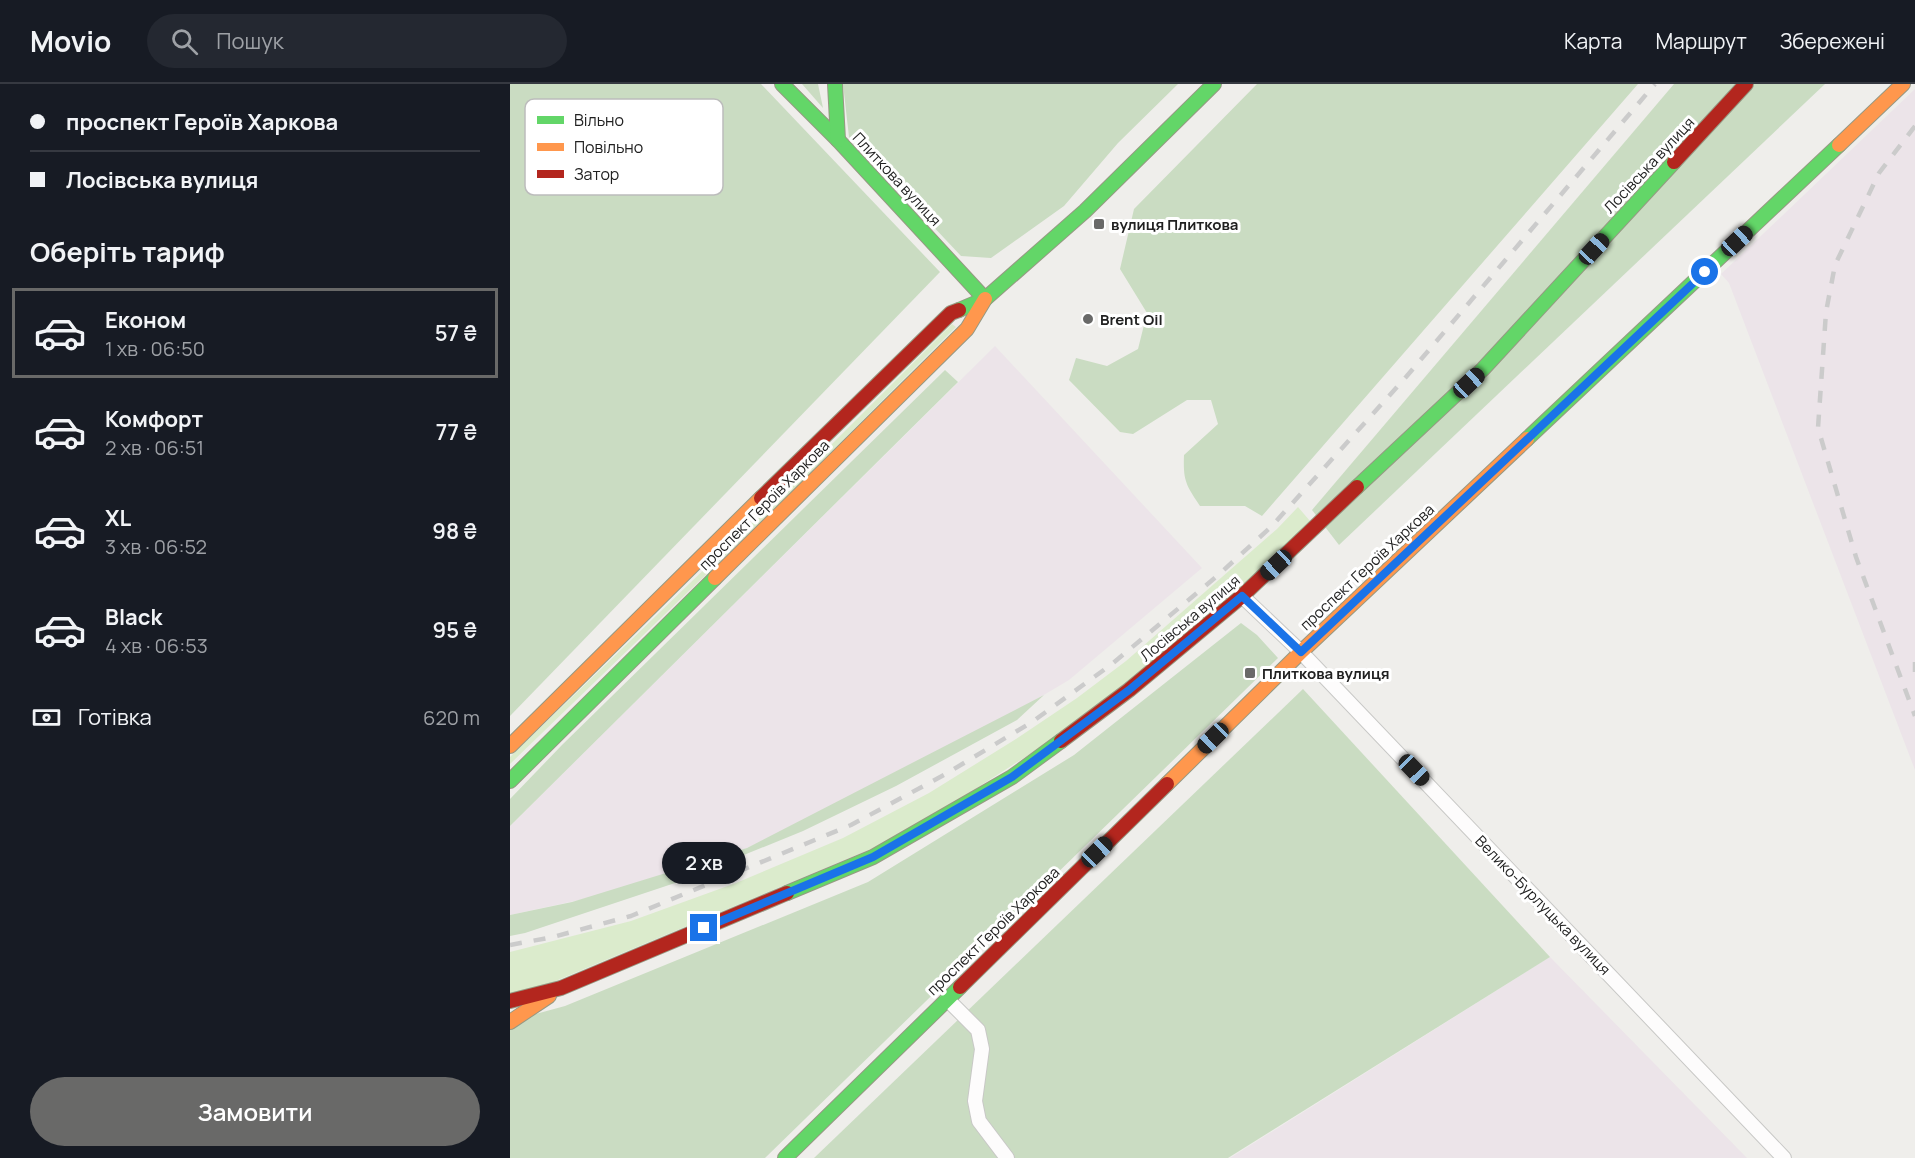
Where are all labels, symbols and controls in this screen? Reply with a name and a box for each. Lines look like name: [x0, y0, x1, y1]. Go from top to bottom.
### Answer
search box: [147, 14, 567, 68]
text: Movio: [30, 22, 111, 60]
icon: search: [168, 25, 201, 58]
text: Пошук: [216, 26, 284, 56]
text: Карта: [1564, 27, 1622, 55]
text: Маршрут: [1655, 27, 1747, 55]
text: Збережені: [1780, 27, 1885, 55]
legend: [525, 99, 723, 195]
text: проспект Героїв Харкова: [66, 107, 338, 137]
text: Вільно: [574, 109, 624, 131]
street label: Лосівська вулиця: [1599, 112, 1699, 218]
street label: Плиткова вулиця: [848, 128, 946, 230]
text: Повільно: [574, 136, 643, 158]
text: Затор: [574, 163, 619, 185]
text: Лосівська вулиця: [66, 165, 258, 195]
place label: вулиця Плиткова: [1111, 214, 1238, 235]
marker: вулиця Плиткова: [1092, 217, 1106, 231]
car: [1718, 222, 1756, 260]
car: [1575, 230, 1613, 268]
text: Оберіть тариф: [30, 233, 225, 270]
route start: [1691, 258, 1718, 285]
text: Економ: [105, 305, 186, 335]
icon: car: [33, 306, 87, 360]
place label: Brent Oil: [1100, 309, 1163, 330]
marker: Brent Oil: [1081, 312, 1095, 326]
text: 57 ₴: [435, 318, 477, 348]
text: 1 хв · 06:50: [105, 335, 205, 362]
car: [1450, 364, 1488, 402]
text: Комфорт: [105, 404, 203, 434]
icon: car: [33, 405, 87, 459]
text: 77 ₴: [436, 417, 477, 447]
text: 2 хв · 06:51: [105, 434, 204, 461]
street label: проспект Героїв Харкова: [694, 435, 834, 575]
street label: проспект Героїв Харкова: [1295, 499, 1439, 635]
text: XL: [105, 503, 131, 533]
icon: car: [33, 504, 87, 558]
text: 98 ₴: [432, 516, 477, 546]
text: 3 хв · 06:52: [105, 533, 207, 560]
car: [1257, 546, 1295, 584]
street label: Лосівська вулиця: [1136, 570, 1244, 666]
text: Black: [105, 602, 162, 632]
icon: car: [33, 603, 87, 657]
text: 95 ₴: [433, 615, 477, 645]
text: 4 хв · 06:53: [105, 632, 208, 659]
place label: Плиткова вулиця: [1262, 663, 1389, 684]
marker: Плиткова вулиця: [1243, 666, 1257, 680]
icon: cash: [30, 701, 63, 734]
text: Готівка: [78, 702, 152, 732]
text: 620 m: [423, 704, 480, 731]
car: [1194, 719, 1232, 757]
car: [1395, 751, 1433, 789]
street label: Велико-Бурлуцька вулиця: [1471, 831, 1615, 979]
car: [1078, 833, 1116, 871]
callout: 2 хв: [662, 841, 746, 883]
text: 2 хв: [685, 849, 723, 876]
street label: проспект Героїв Харкова: [922, 862, 1064, 1000]
route end: [690, 914, 717, 941]
button: Замовити: [30, 1077, 480, 1146]

